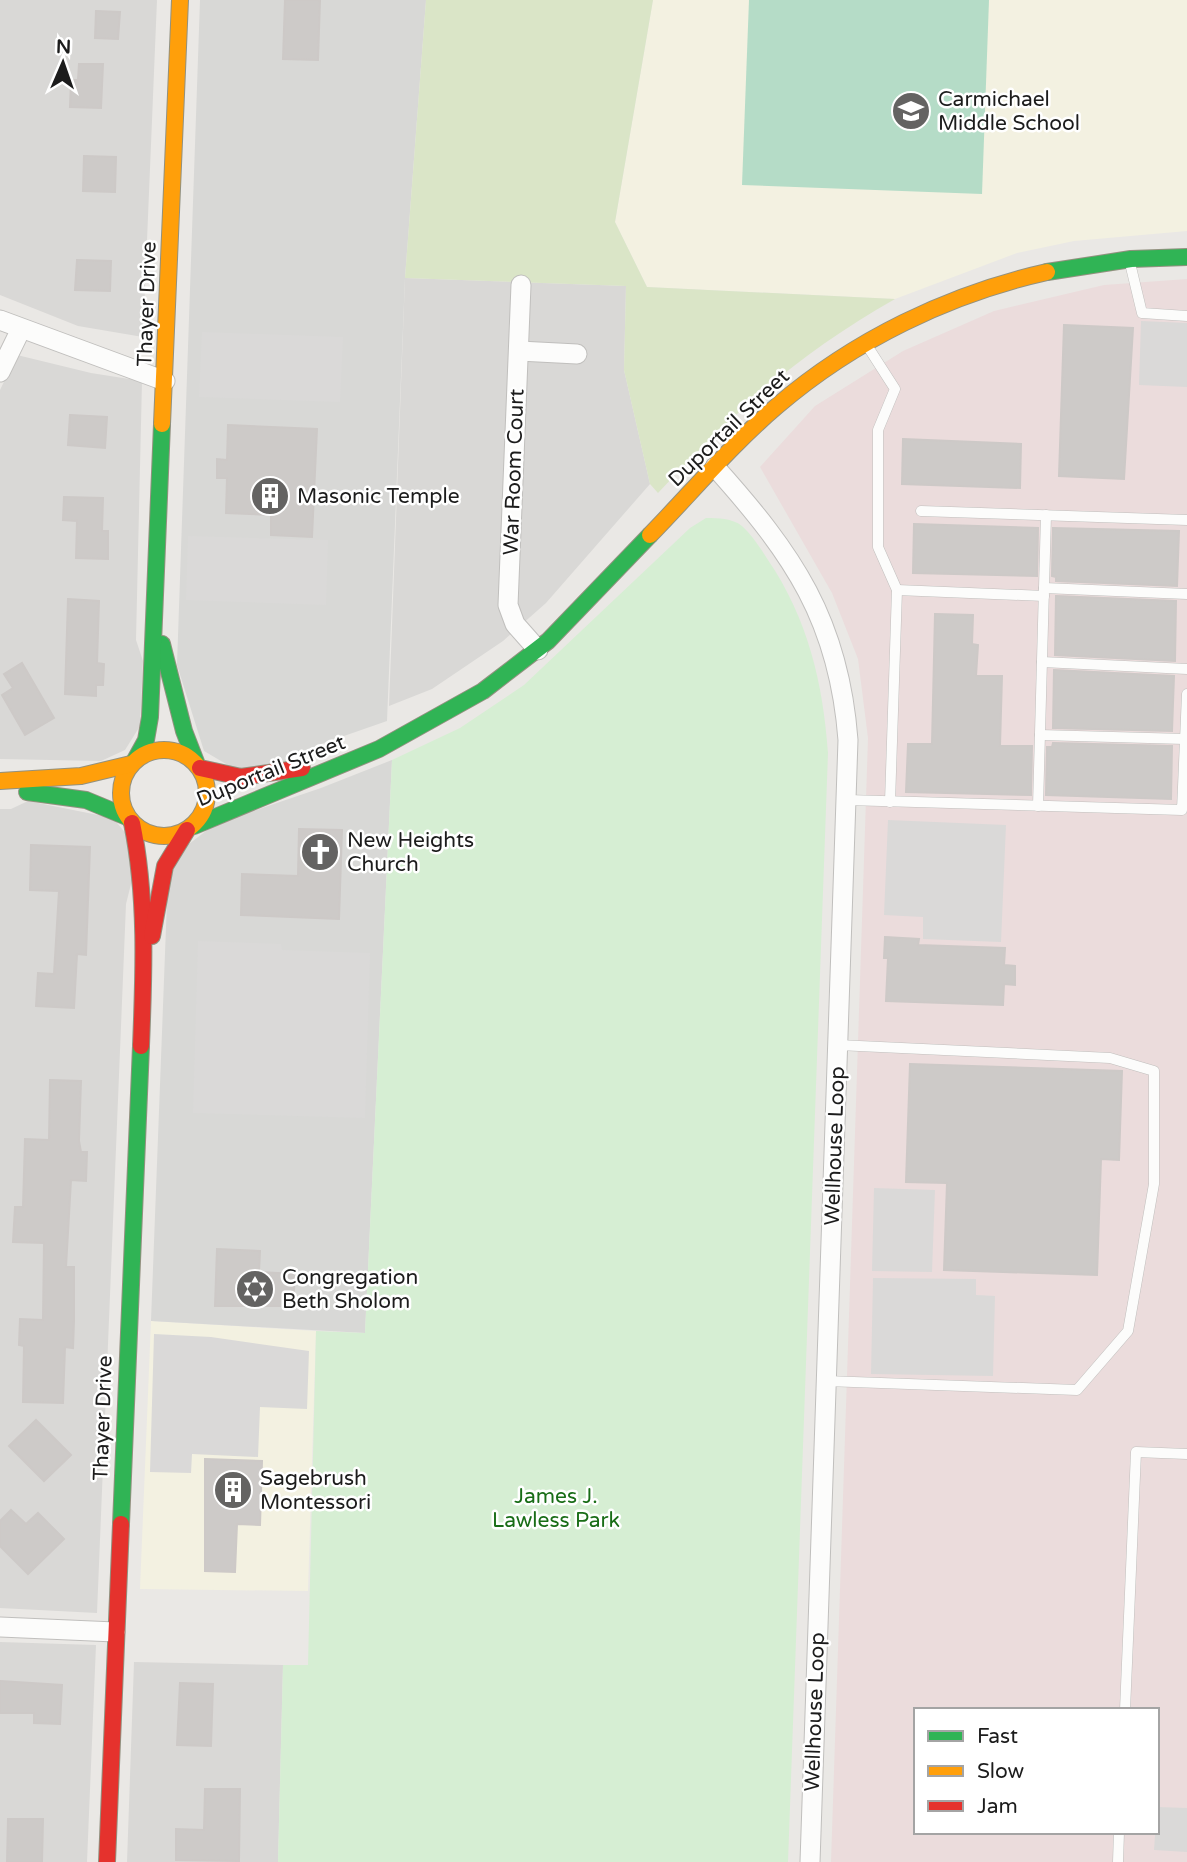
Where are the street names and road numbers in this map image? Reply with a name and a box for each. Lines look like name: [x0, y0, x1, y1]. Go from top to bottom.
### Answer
street label: Thayer Drive: [132, 241, 162, 367]
street label: Duportail Street: [663, 364, 795, 492]
street label: War Room Court: [499, 388, 529, 556]
street label: Duportail Street: [193, 730, 349, 812]
street label: Wellhouse Loop: [820, 1066, 850, 1226]
street label: Thayer Drive: [88, 1355, 118, 1481]
street label: Wellhouse Loop: [800, 1632, 830, 1792]

